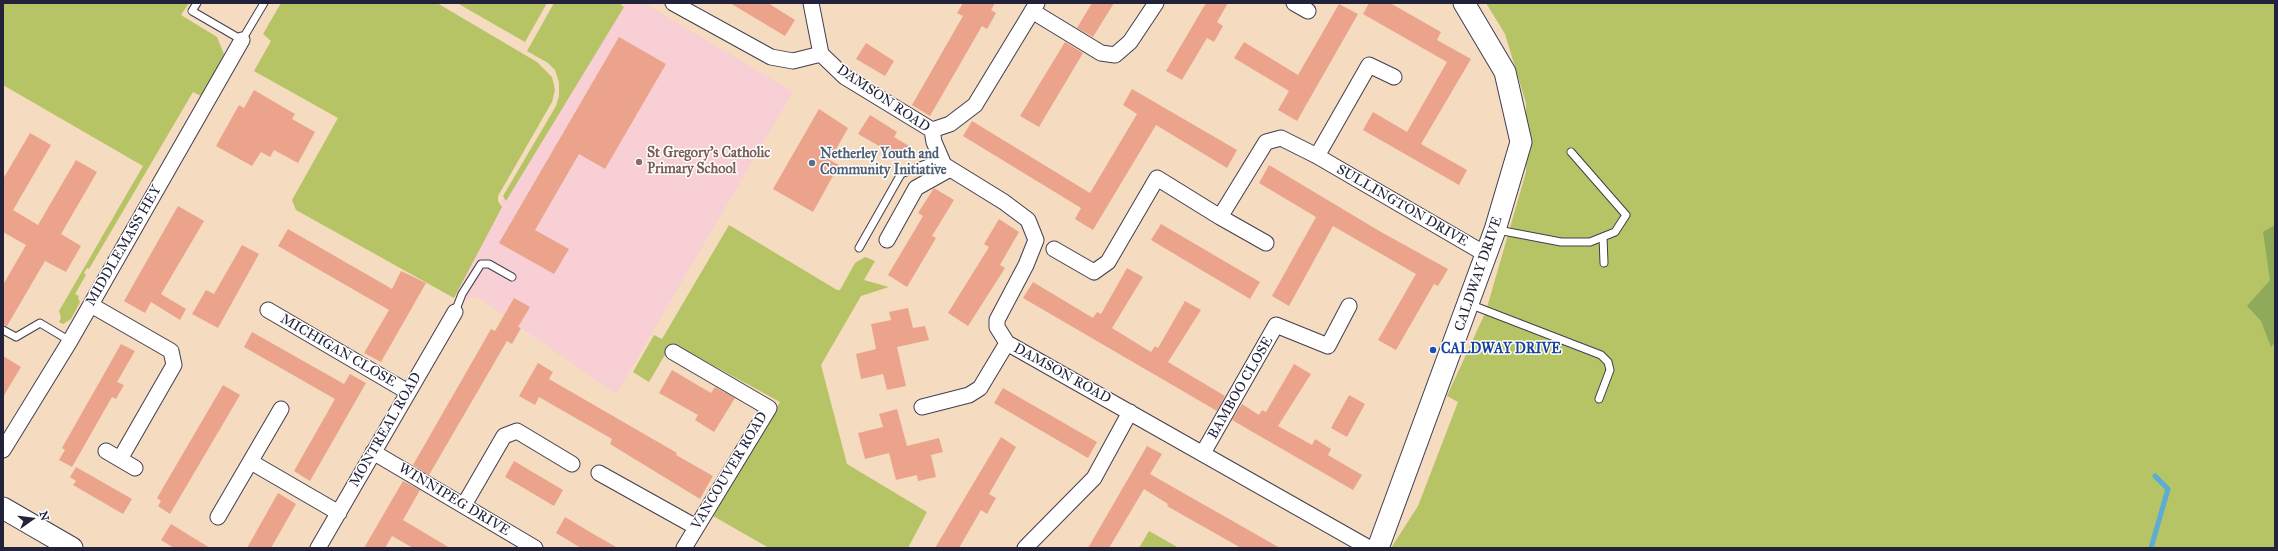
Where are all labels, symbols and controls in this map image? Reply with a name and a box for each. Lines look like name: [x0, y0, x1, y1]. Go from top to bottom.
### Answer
street label: DAMSON ROAD: [833, 62, 933, 136]
place label: St Gregory's Catholic Primary School: [647, 146, 770, 178]
place label: Netherley Youth and Community Initiative: [820, 147, 947, 180]
marker: St Gregory's Catholic Primary School: [634, 157, 644, 167]
marker: Netherley Youth and Community Initiative: [807, 158, 817, 168]
street label: SULLINGTON DRIVE: [1333, 161, 1471, 251]
street label: MIDDLEMASS HEY: [83, 183, 165, 309]
street label: CALDWAY DRIVE: [1451, 214, 1507, 334]
street label: MICHIGAN CLOSE: [277, 311, 399, 391]
street label: BAMBOO CLOSE: [1205, 334, 1277, 442]
street label: DAMSON ROAD: [1010, 340, 1114, 408]
place label: CALDWAY DRIVE: [1441, 342, 1561, 358]
marker: CALDWAY DRIVE: [1428, 345, 1438, 355]
street label: MONTREAL ROAD: [346, 370, 426, 490]
street label: VANCOUVER ROAD: [688, 409, 772, 533]
street label: WINNIPEG DRIVE: [395, 460, 513, 540]
north arrow: [12, 499, 52, 539]
text: N: [37, 510, 52, 522]

